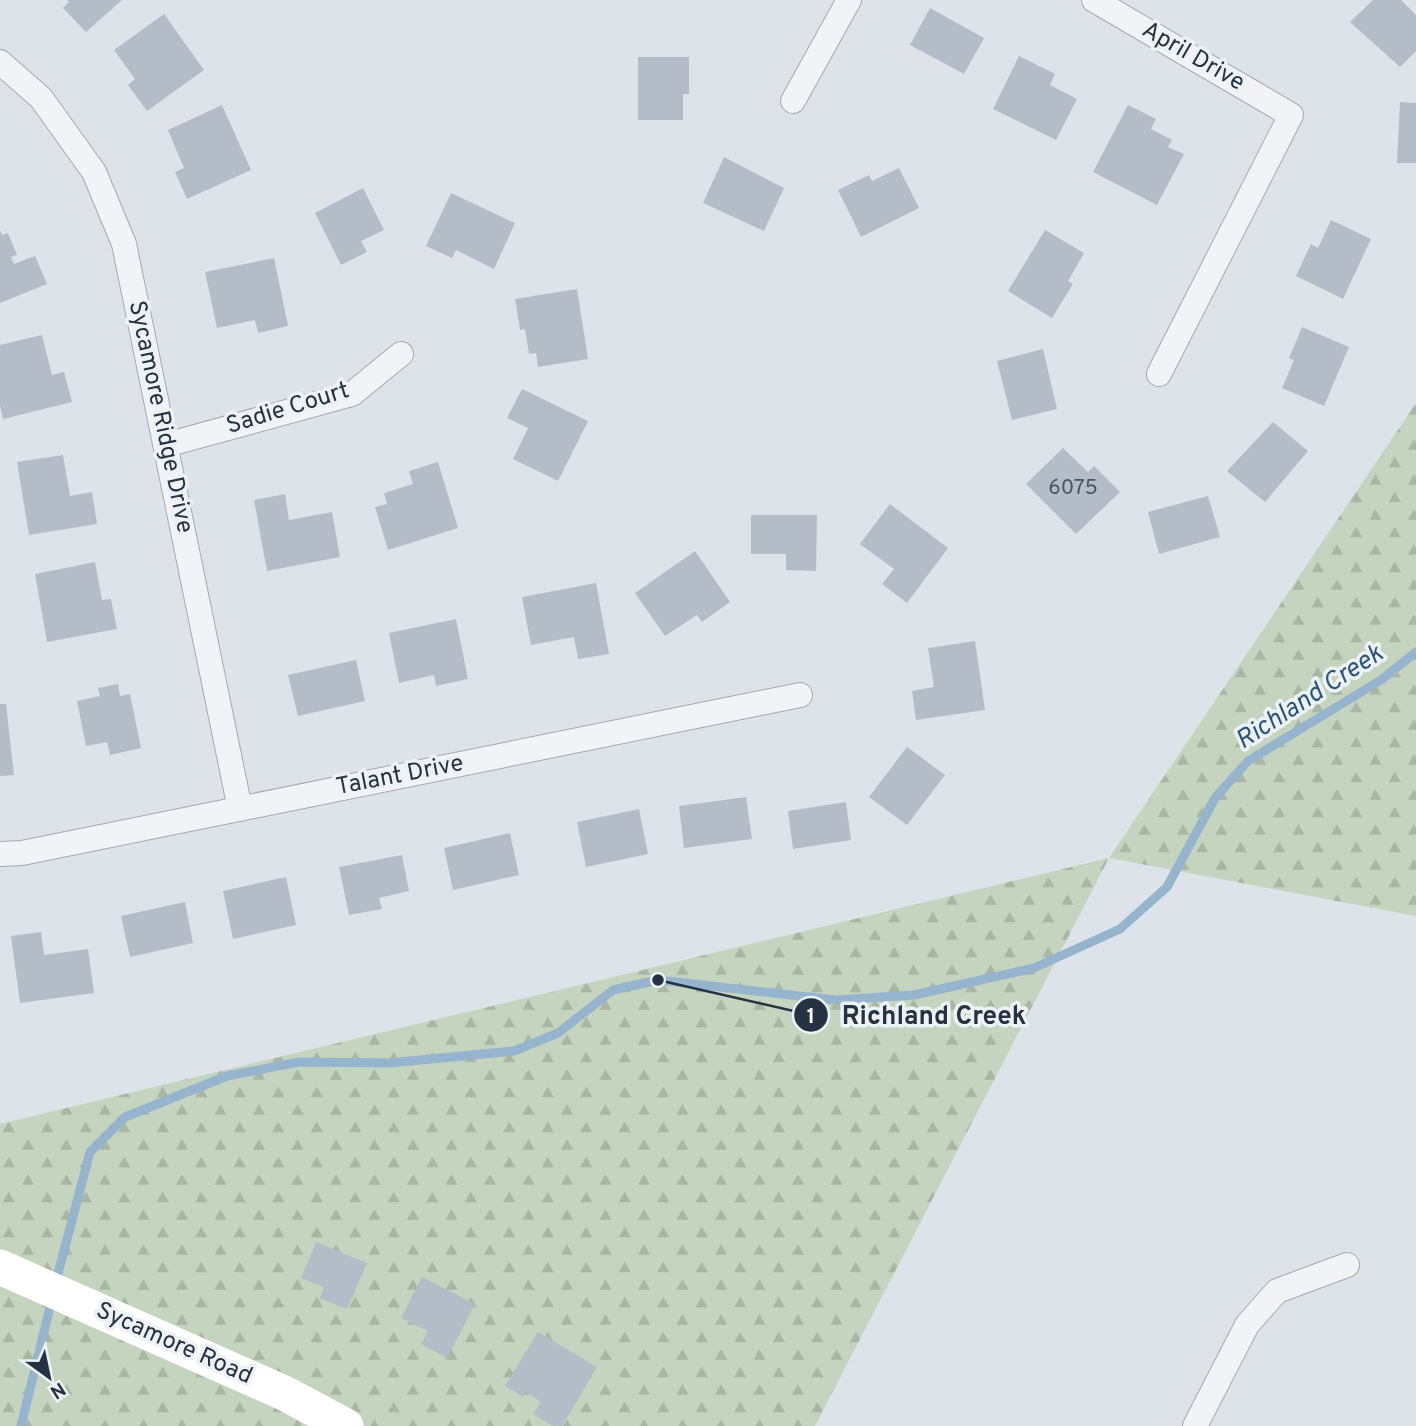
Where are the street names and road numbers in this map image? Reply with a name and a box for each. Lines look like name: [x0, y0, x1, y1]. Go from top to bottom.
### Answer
street label: April Drive: [1136, 16, 1250, 98]
street label: Sycamore Ridge Drive: [121, 298, 199, 536]
street label: Sadie Court: [223, 376, 353, 442]
street label: Talant Drive: [334, 749, 466, 803]
street label: Sycamore Road: [91, 1296, 257, 1392]

